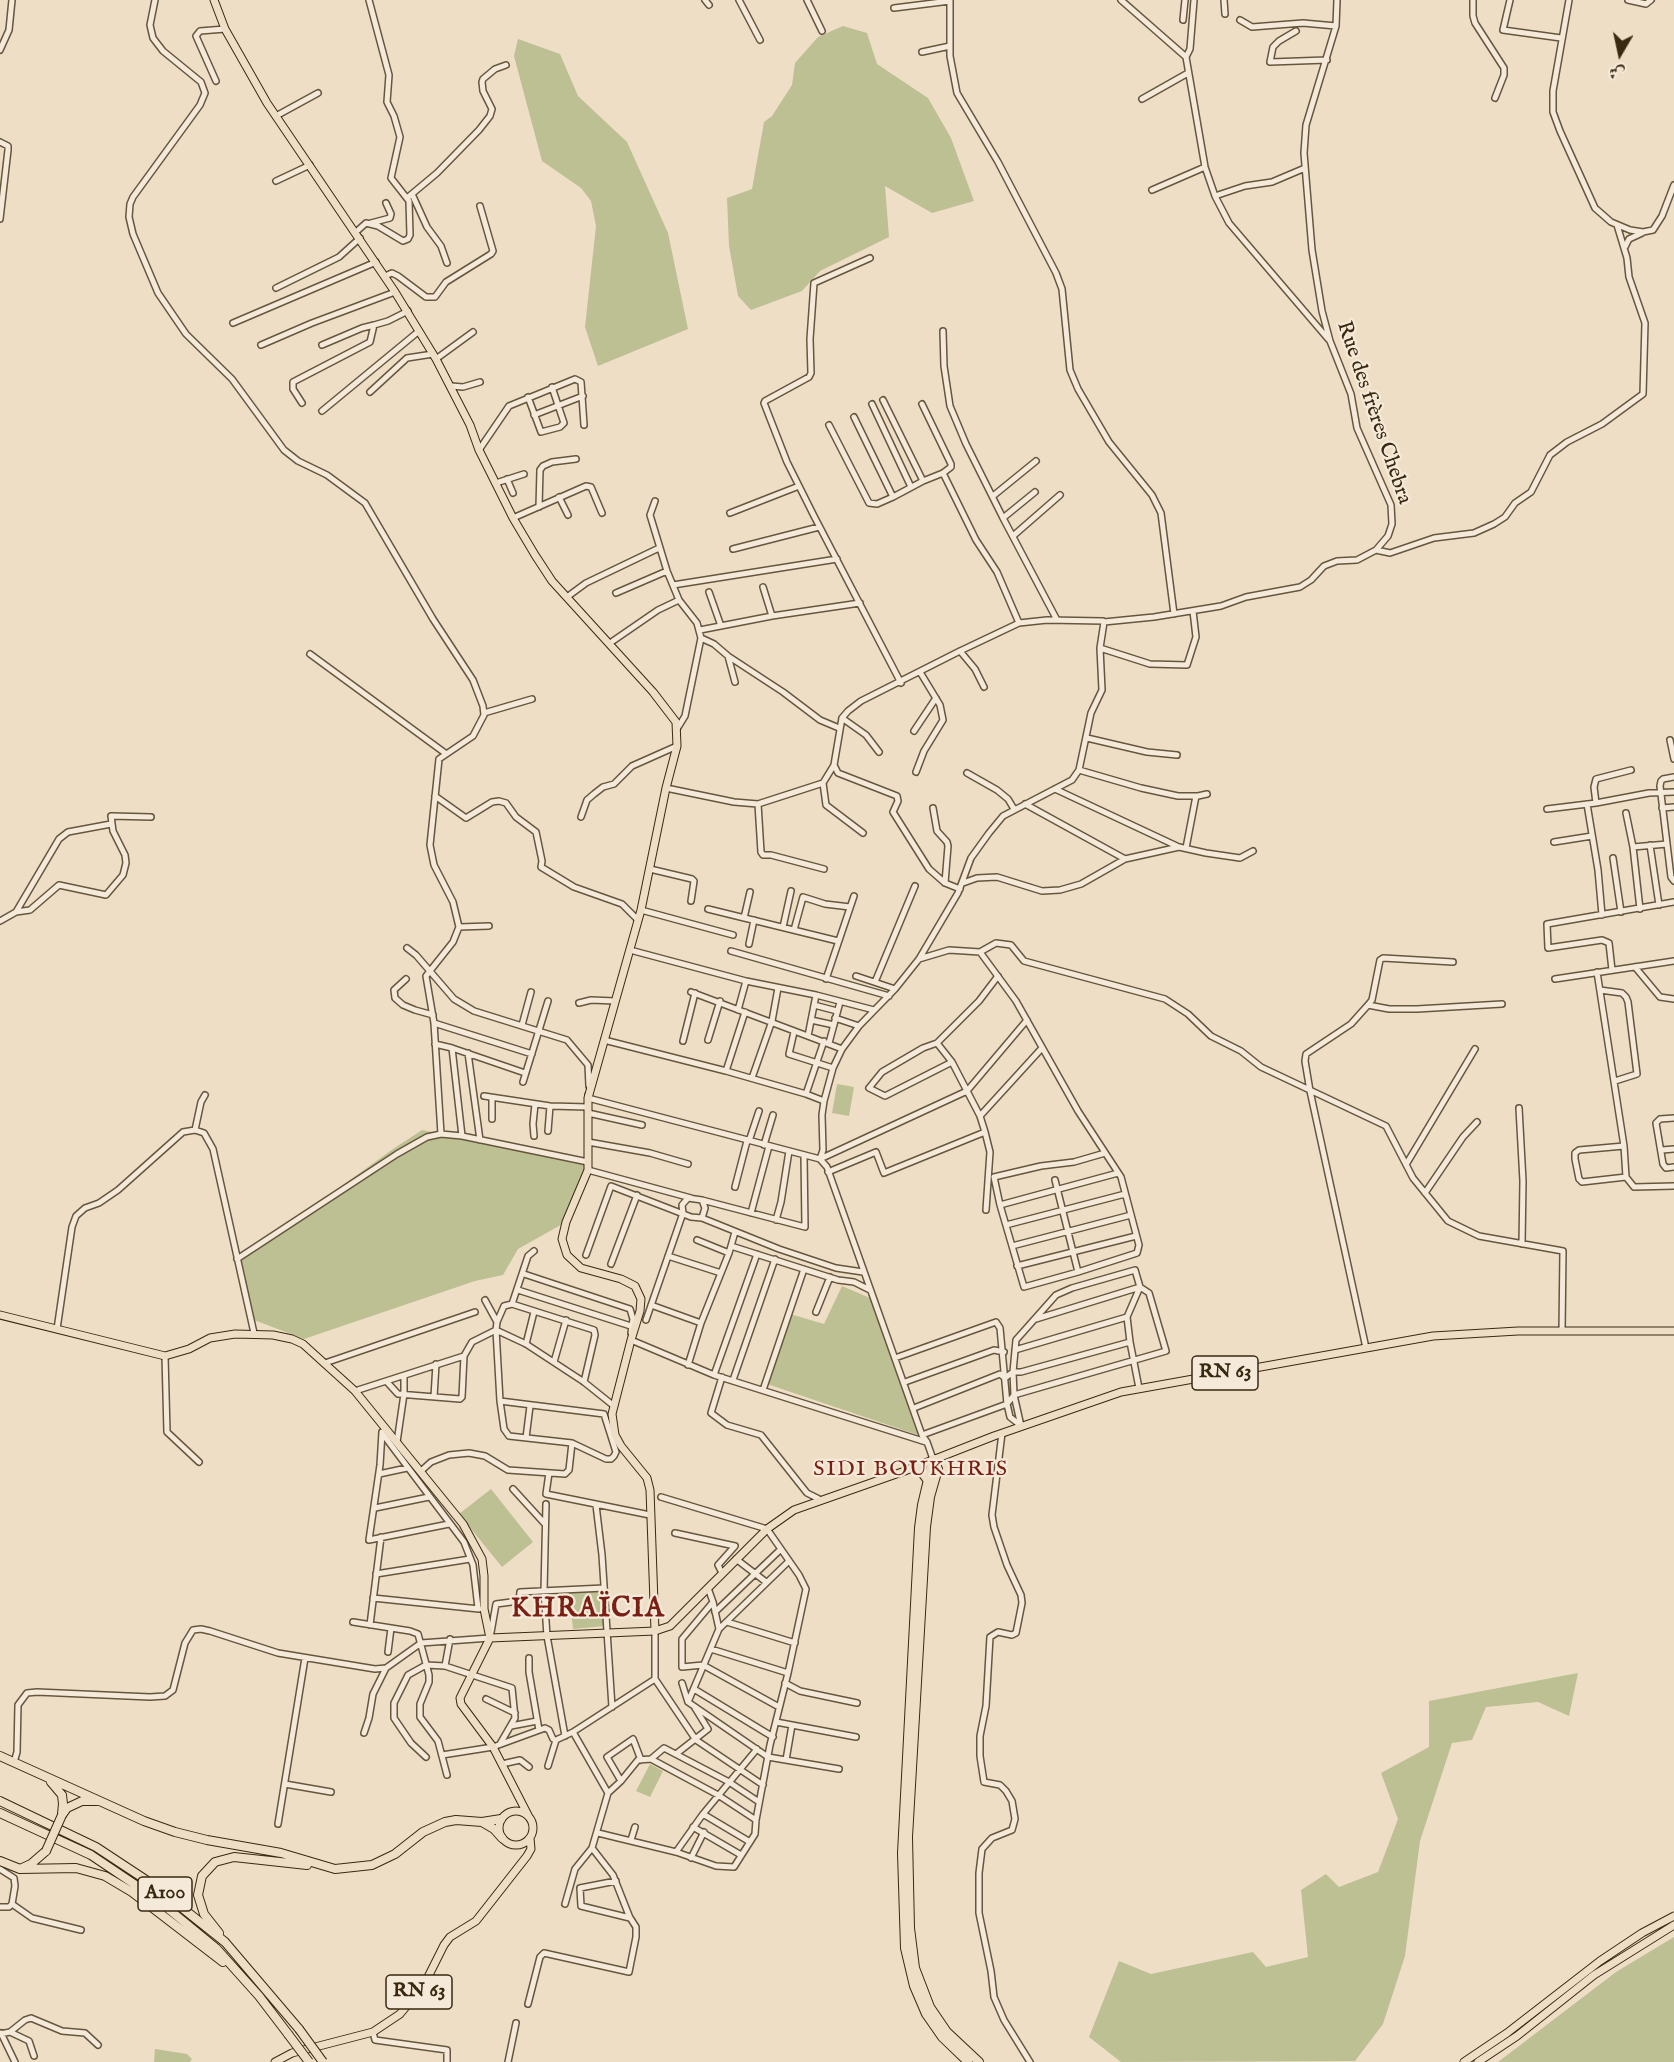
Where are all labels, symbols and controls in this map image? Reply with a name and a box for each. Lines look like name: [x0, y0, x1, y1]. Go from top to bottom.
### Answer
north arrow: [1590, 24, 1650, 84]
text: ش: [1608, 61, 1627, 83]
street label: Rue des frères Chebra: [1330, 318, 1416, 508]
road number: RN 63: [1192, 1356, 1258, 1390]
district label: SIDI BOUKHRIS: [813, 1457, 1009, 1483]
district label: KHRAÏCIA: [511, 1594, 665, 1626]
road number: A100: [138, 1877, 192, 1911]
road number: RN 63: [386, 1975, 452, 2009]

